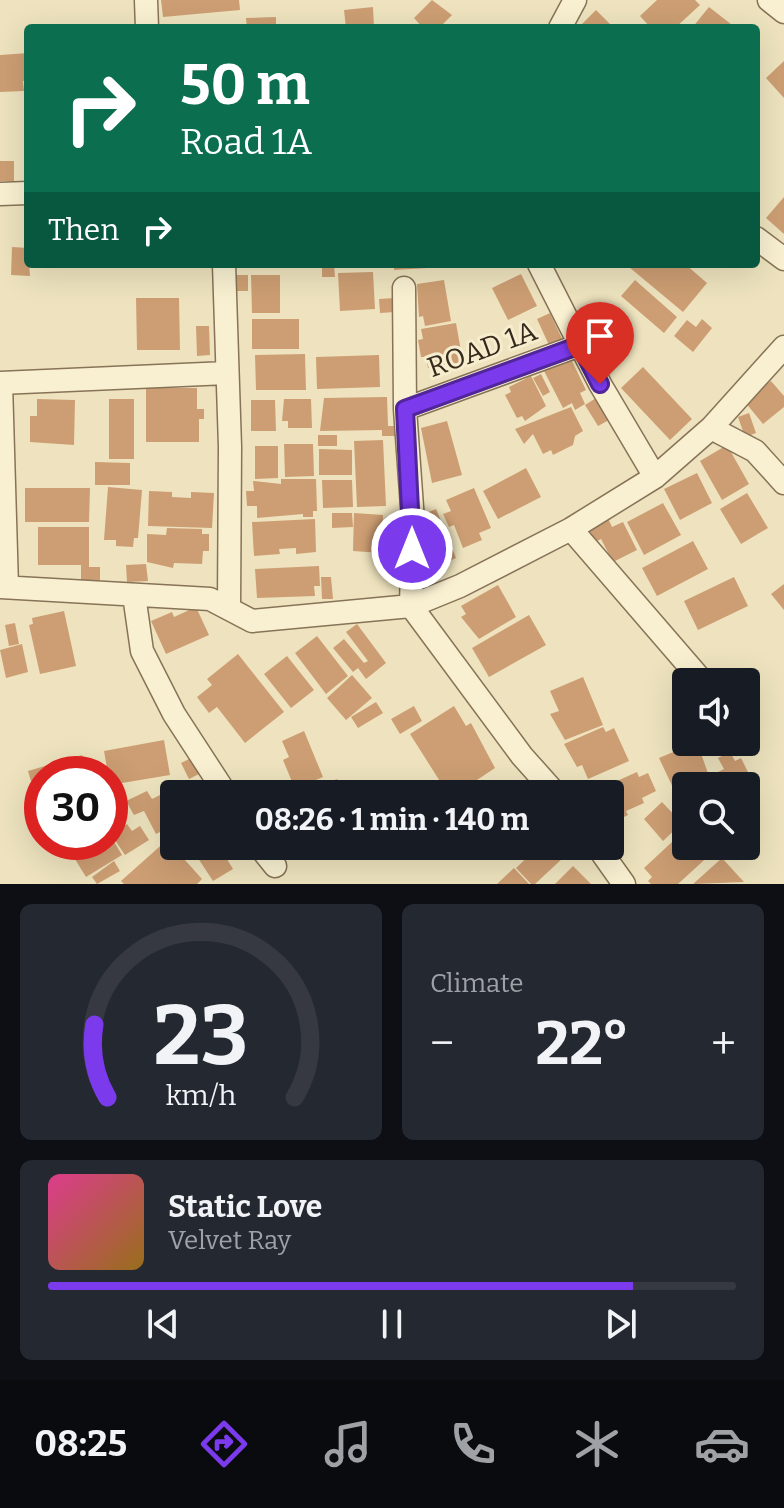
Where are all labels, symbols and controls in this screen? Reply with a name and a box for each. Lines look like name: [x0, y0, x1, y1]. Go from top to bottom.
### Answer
text: 50 m: [180, 52, 310, 119]
icon: right: [48, 56, 152, 160]
text: Road 1A: [180, 120, 312, 164]
icon: right: [135, 208, 179, 252]
text: Then: [48, 212, 119, 248]
pin: [566, 302, 634, 384]
street label: ROAD 1A: [423, 314, 541, 384]
icon: arrive: [578, 314, 622, 358]
position arrow: [370, 507, 454, 591]
map controls: [672, 668, 760, 860]
button: sound: [672, 668, 760, 756]
speed limit sign: 30: [24, 756, 128, 860]
button: search: [672, 772, 760, 860]
text: 08:26 · 1 min · 140 m: [255, 802, 529, 838]
text: Climate: [430, 968, 524, 999]
text: 23: [154, 986, 248, 1086]
text: 22°: [536, 1008, 630, 1080]
text: −: [430, 1017, 454, 1070]
text: +: [711, 1017, 736, 1070]
text: km/h: [166, 1078, 237, 1113]
text: Static Love: [168, 1189, 322, 1225]
text: Velvet Ray: [168, 1225, 291, 1256]
icon: previous: [141, 1302, 185, 1346]
icon: pause: [370, 1302, 414, 1346]
icon: next: [599, 1302, 643, 1346]
icon: directions: [196, 1416, 252, 1472]
icon: music: [320, 1416, 376, 1472]
icon: phone: [445, 1416, 501, 1472]
icon: climate: [569, 1416, 625, 1472]
icon: car: [694, 1416, 750, 1472]
text: 08:25: [34, 1422, 127, 1466]

